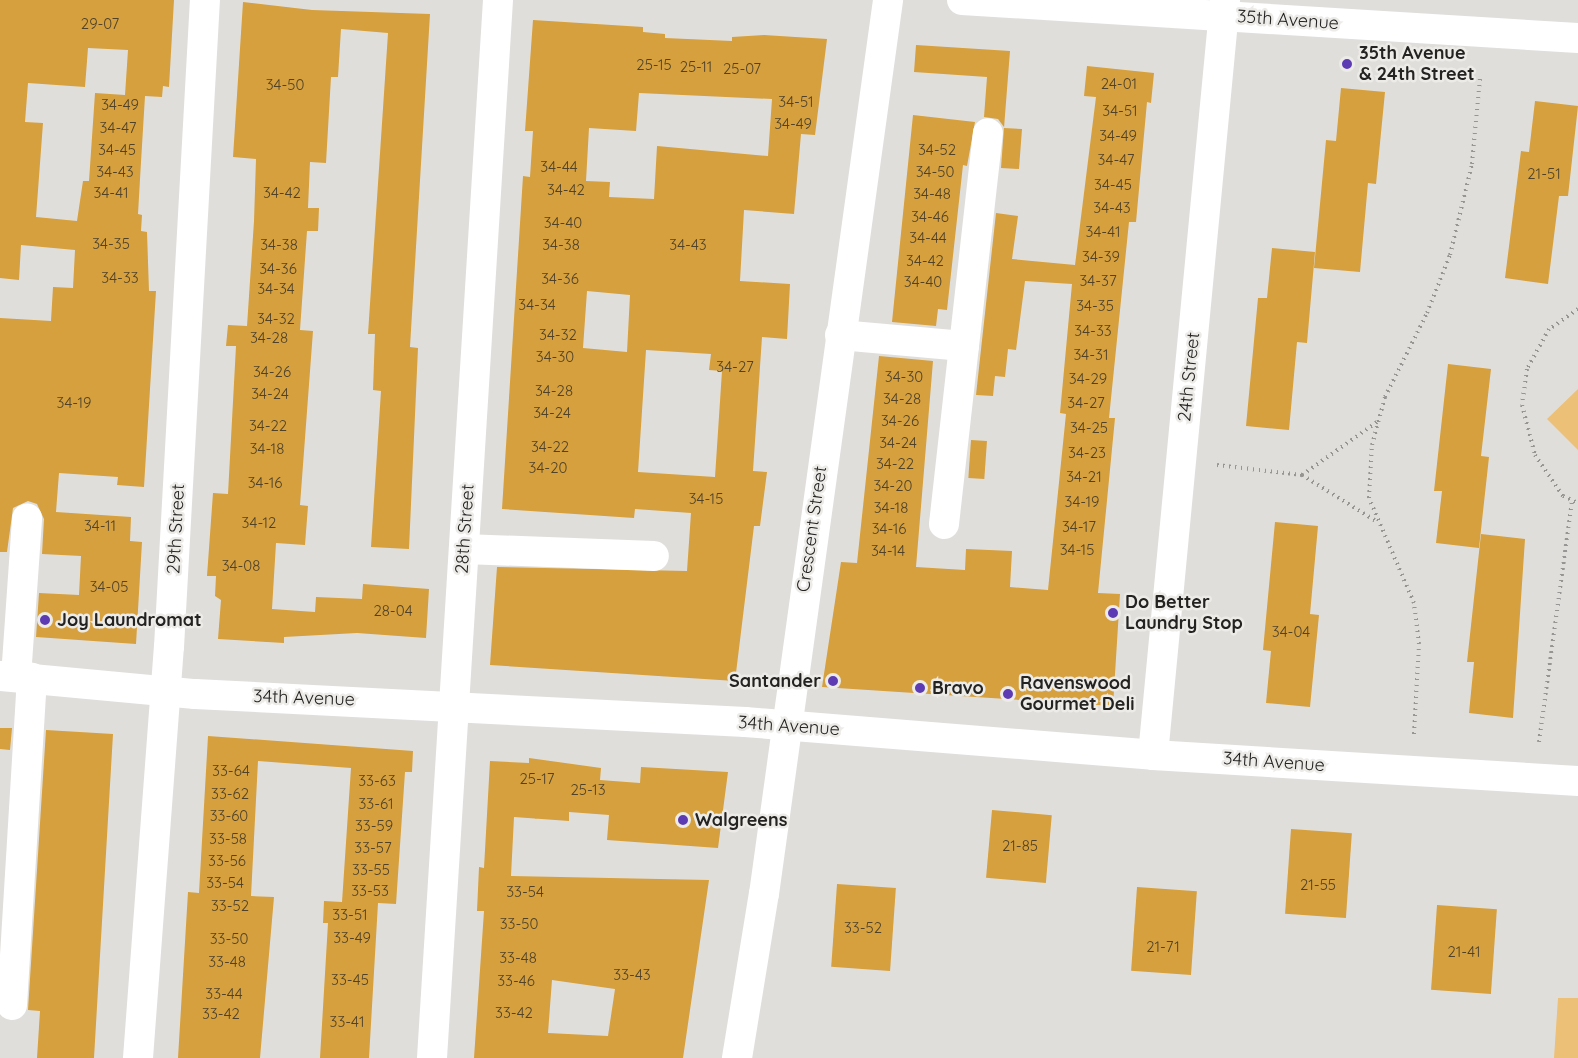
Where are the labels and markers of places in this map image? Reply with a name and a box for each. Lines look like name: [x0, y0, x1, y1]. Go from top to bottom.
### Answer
place label: 35th Avenue & 24th Street: [1359, 43, 1475, 86]
marker: 35th Avenue & 24th Street: [1340, 57, 1354, 71]
place label: Do Better Laundry Stop: [1125, 592, 1243, 634]
marker: Do Better Laundry Stop: [1106, 606, 1120, 620]
place label: Joy Laundromat: [57, 609, 202, 631]
marker: Joy Laundromat: [38, 613, 52, 627]
place label: Santander: [729, 670, 821, 692]
place label: Ravenswood Gourmet Deli: [1020, 673, 1134, 716]
marker: Santander: [826, 674, 840, 688]
place label: Bravo: [932, 677, 984, 699]
marker: Bravo: [913, 681, 927, 695]
marker: Ravenswood Gourmet Deli: [1001, 687, 1015, 701]
place label: Walgreens: [695, 809, 787, 831]
marker: Walgreens: [676, 813, 690, 827]

